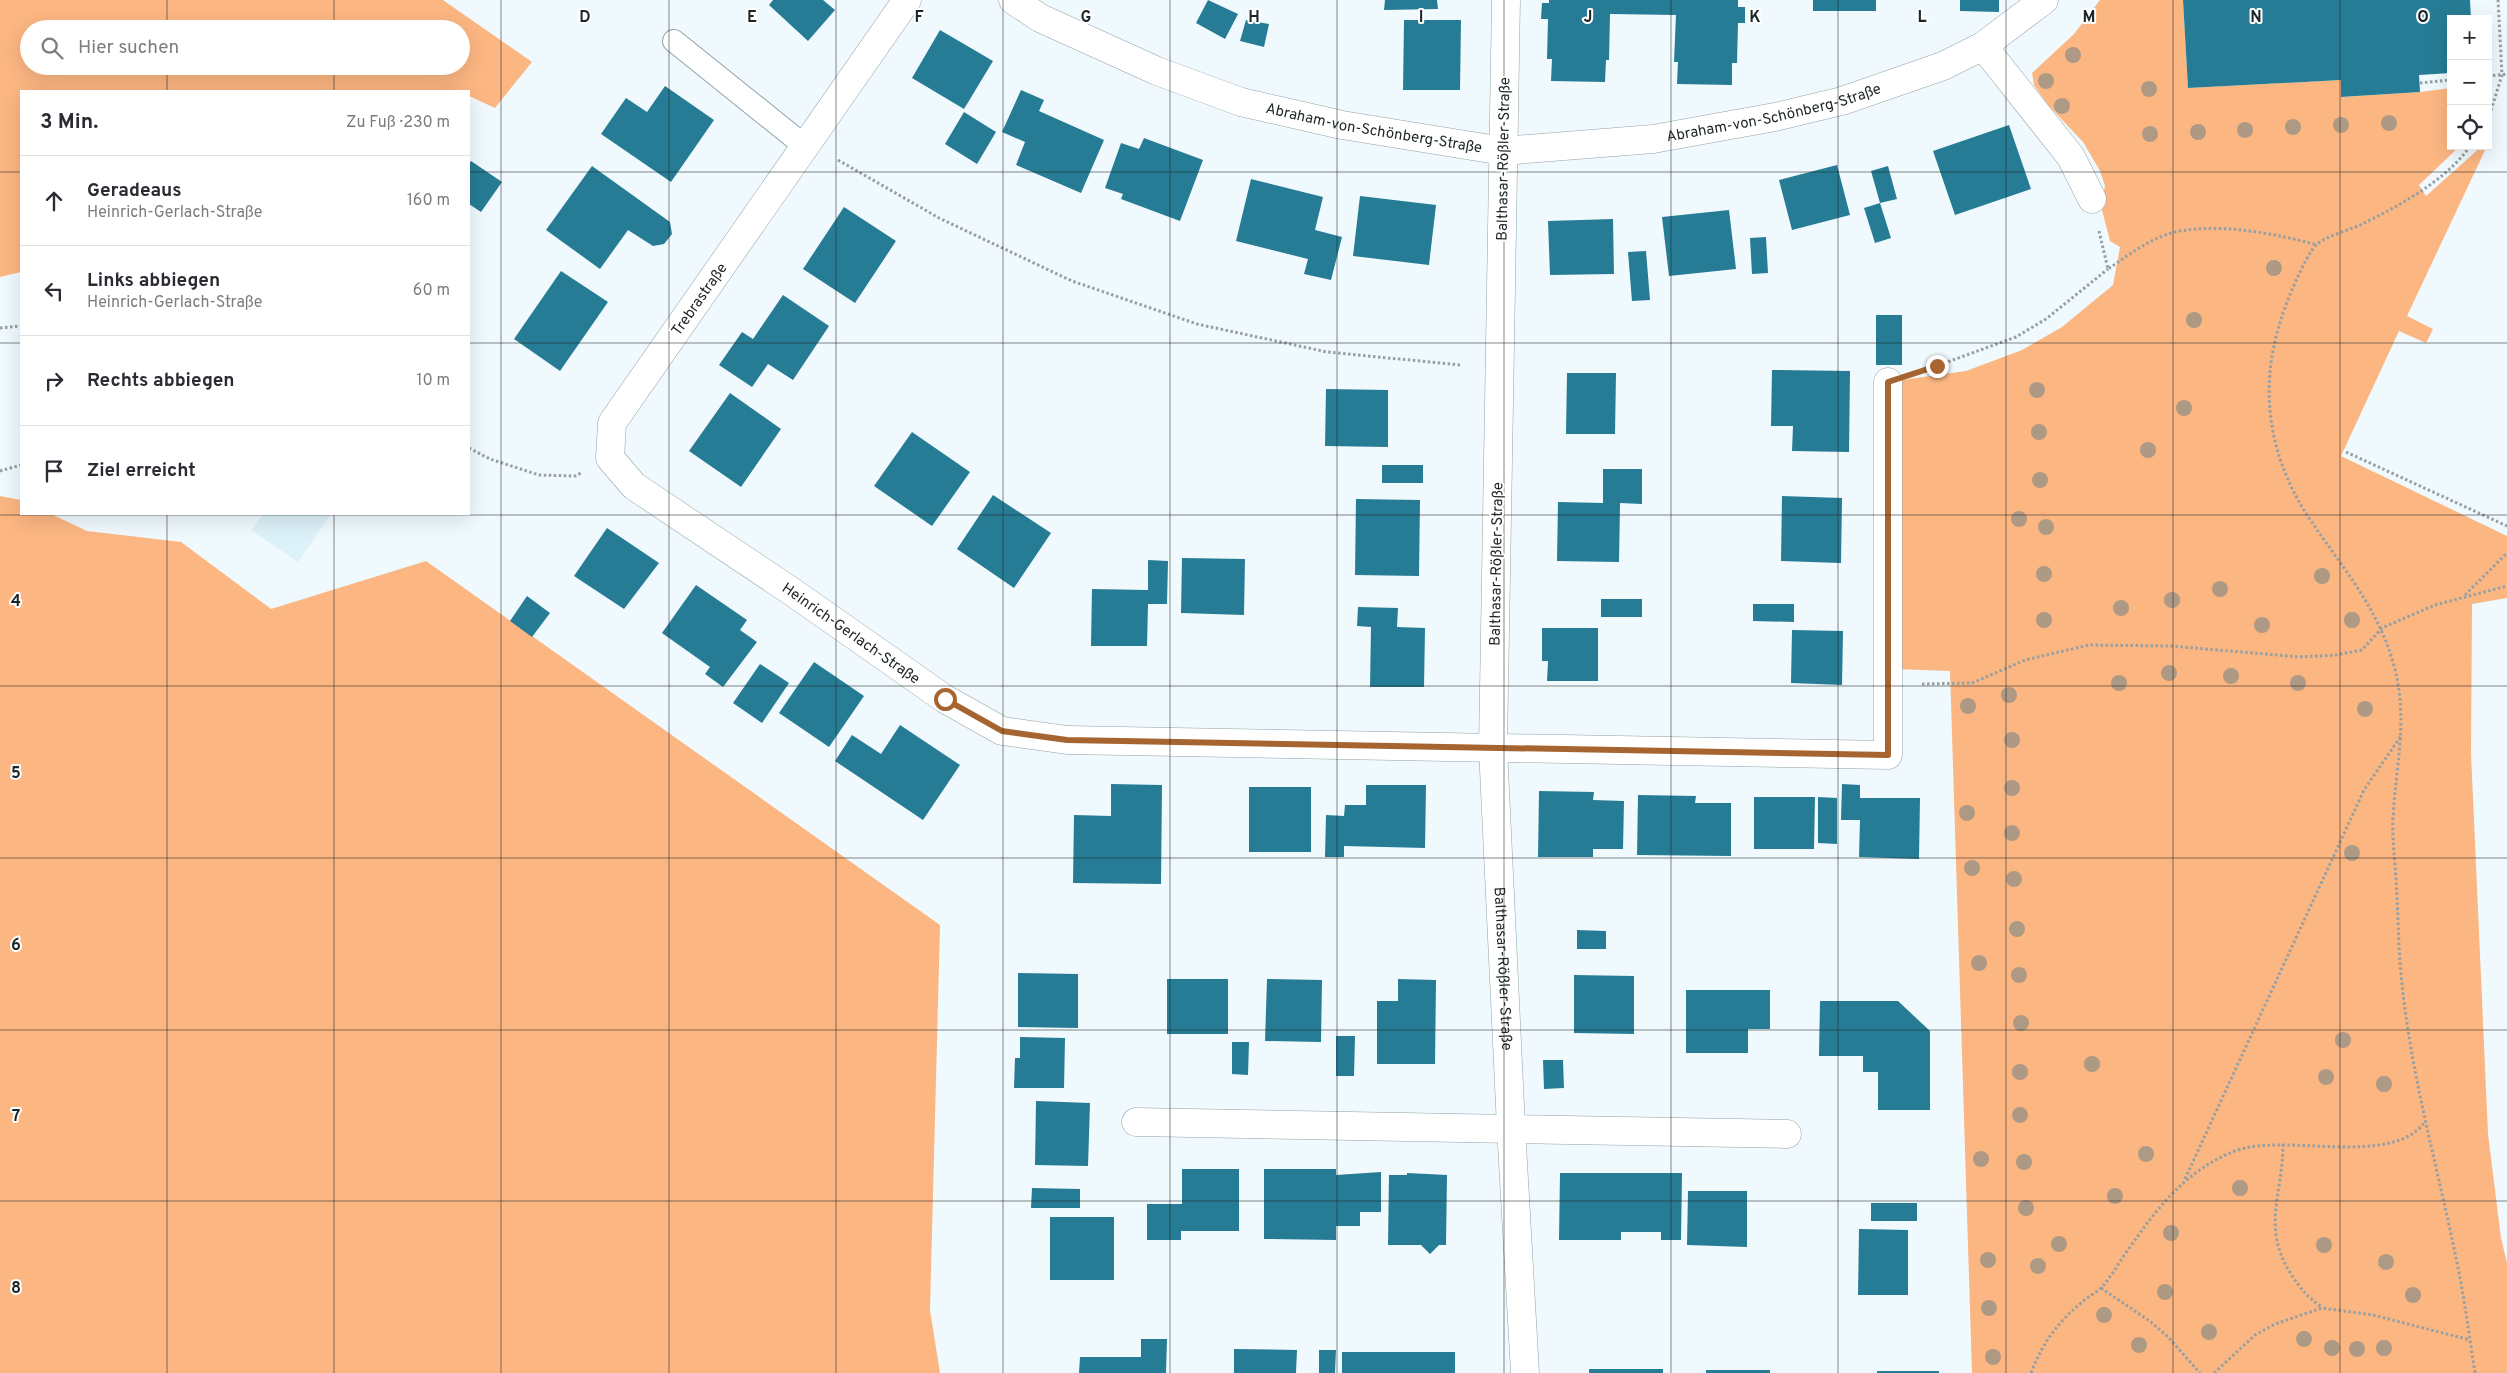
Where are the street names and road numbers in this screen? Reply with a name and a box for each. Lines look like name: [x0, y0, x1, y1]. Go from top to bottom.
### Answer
street label: Balthasar-Rößler-Straße: [1494, 77, 1515, 241]
street label: Abraham-von-Schönberg-Straße: [1665, 80, 1884, 147]
street label: Abraham-von-Schönberg-Straße: [1264, 100, 1483, 158]
street label: Trebrastraße: [668, 260, 732, 340]
street label: Balthasar-Rößler-Straße: [1487, 482, 1508, 646]
street label: Heinrich-Gerlach-Straße: [778, 579, 923, 689]
street label: Balthasar-Rößler-Straße: [1489, 886, 1515, 1051]

